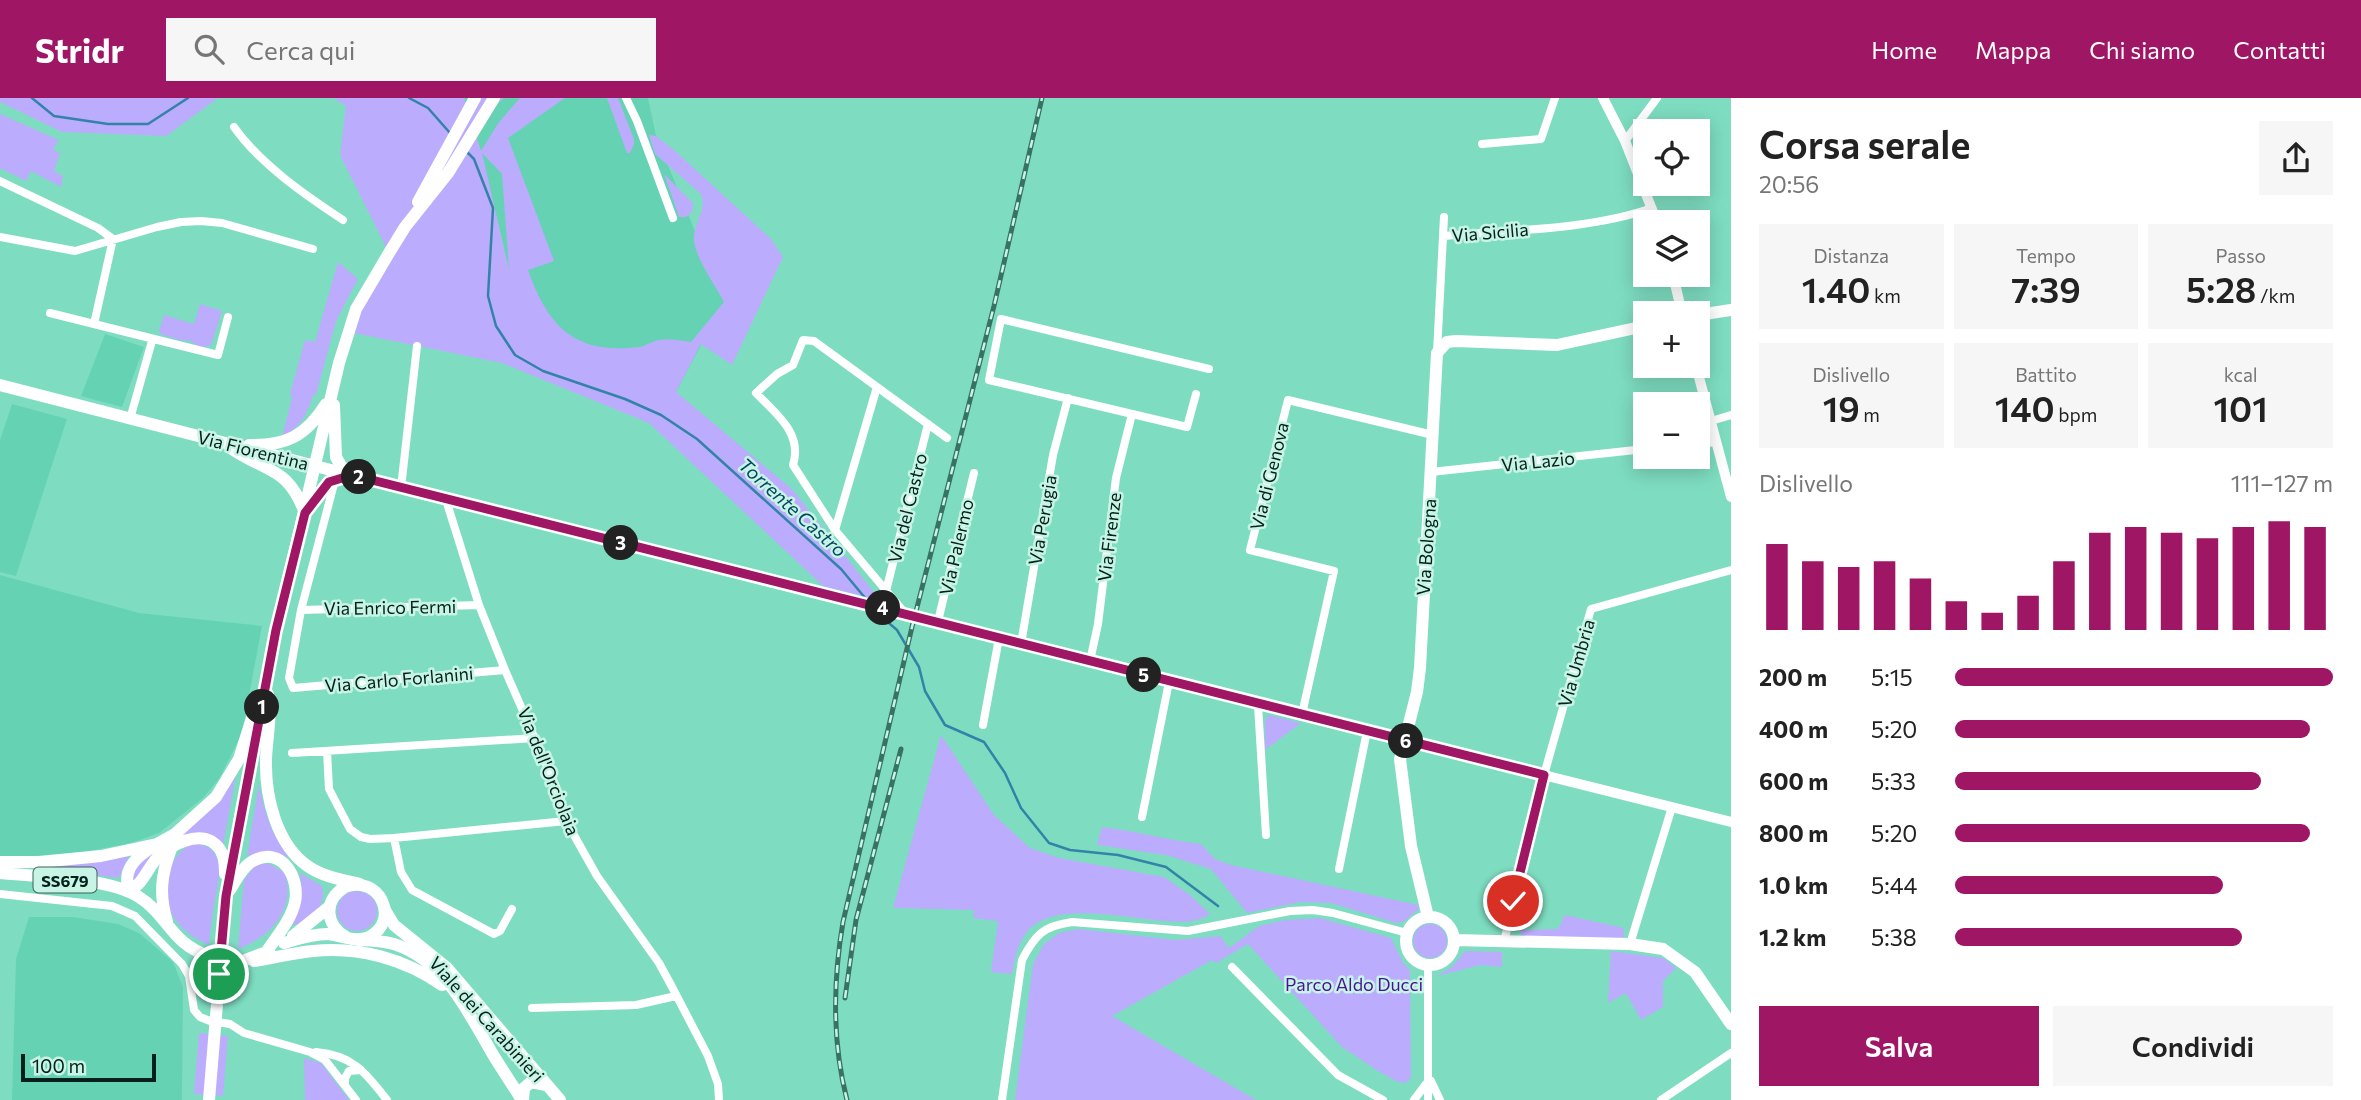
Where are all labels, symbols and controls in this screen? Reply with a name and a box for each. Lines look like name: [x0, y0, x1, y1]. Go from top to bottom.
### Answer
search box: [166, 18, 656, 81]
text: Stridr: [35, 29, 124, 70]
icon: search: [190, 30, 228, 68]
text: Cerca qui: [246, 34, 355, 65]
text: Home: [1871, 35, 1937, 64]
text: Mappa: [1975, 35, 2051, 64]
text: Chi siamo: [2089, 35, 2195, 64]
text: Contatti: [2233, 35, 2326, 64]
map controls: [1633, 119, 1710, 469]
button: locate: [1633, 119, 1710, 196]
text: Corsa serale: [1759, 120, 1970, 167]
button: share: [2259, 121, 2333, 195]
text: 20:56: [1759, 170, 1819, 198]
button: layers: [1633, 210, 1710, 287]
street label: Via Sicilia: [1451, 218, 1529, 246]
text: Distanza: [1814, 244, 1889, 267]
text: Tempo: [2016, 244, 2076, 267]
text: Passo: [2215, 244, 2266, 267]
text: 1.40: [1802, 267, 1870, 310]
text: 7:39: [2011, 267, 2081, 310]
text: 5:28: [2186, 267, 2256, 310]
text: km: [1870, 284, 1901, 307]
text: /km: [2256, 284, 2295, 307]
button: +: [1633, 301, 1710, 378]
text: Dislivello: [1812, 363, 1890, 386]
text: Battito: [2015, 363, 2077, 386]
text: kcal: [2224, 363, 2258, 386]
text: 19: [1823, 386, 1860, 429]
text: 140: [1995, 386, 2055, 429]
text: 101: [2214, 386, 2268, 429]
button: −: [1633, 392, 1710, 469]
text: m: [1860, 403, 1880, 426]
text: bpm: [2055, 403, 2097, 426]
street label: Via di Genova: [1245, 420, 1293, 532]
street label: Via Fiorentina: [195, 426, 311, 474]
street label: Via Lazio: [1500, 446, 1576, 476]
street label: Via del Castro: [883, 451, 931, 565]
water label: Torrente Castro: [734, 453, 852, 561]
pin: 2: [342, 460, 376, 494]
text: 2: [353, 465, 364, 488]
text: Dislivello: [1759, 469, 1853, 497]
text: 111–127 m: [2231, 469, 2333, 497]
street label: Via Perugia: [1023, 473, 1061, 567]
street label: Via Firenze: [1093, 491, 1125, 583]
street label: Via Palermo: [934, 497, 978, 597]
street label: Via Bologna: [1412, 498, 1440, 596]
pin: 3: [604, 526, 638, 560]
text: 3: [615, 531, 626, 554]
pin: 4: [866, 590, 900, 626]
street label: Via Enrico Fermi: [323, 595, 457, 619]
text: 4: [877, 596, 888, 619]
street label: Via Umbria: [1553, 616, 1599, 710]
pin: 5: [1126, 658, 1162, 692]
street label: Via Carlo Forlanini: [324, 662, 474, 696]
text: 5: [1138, 663, 1149, 686]
text: 200 m: [1759, 663, 1827, 691]
text: 5:15: [1871, 663, 1913, 691]
pin: 1: [244, 690, 280, 724]
text: 1: [257, 695, 266, 718]
street label: Via dell'Orciolaia: [513, 704, 585, 838]
text: 400 m: [1759, 715, 1828, 743]
text: 5:20: [1871, 715, 1917, 743]
pin: 6: [1388, 724, 1424, 758]
text: 6: [1400, 729, 1411, 752]
text: 600 m: [1759, 767, 1828, 795]
text: 5:33: [1871, 767, 1916, 795]
text: 800 m: [1759, 819, 1828, 847]
text: 5:20: [1871, 819, 1917, 847]
road number: SS679: [34, 867, 96, 892]
pin: [1483, 871, 1543, 931]
text: 1.0 km: [1759, 871, 1828, 899]
text: 5:44: [1871, 871, 1917, 899]
icon: check: [1494, 882, 1532, 920]
text: 1.2 km: [1759, 923, 1826, 951]
text: 5:38: [1871, 923, 1917, 951]
pin: [189, 944, 249, 1004]
street label: Viale dei Carabinieri: [425, 952, 549, 1086]
icon: arrive: [200, 955, 238, 993]
park label: Parco Aldo Ducci: [1285, 973, 1423, 995]
button: Salva: [1759, 1006, 2039, 1086]
button: Condividi: [2053, 1006, 2333, 1086]
scale bar: [21, 1051, 156, 1083]
text: 100 m: [32, 1054, 85, 1077]

